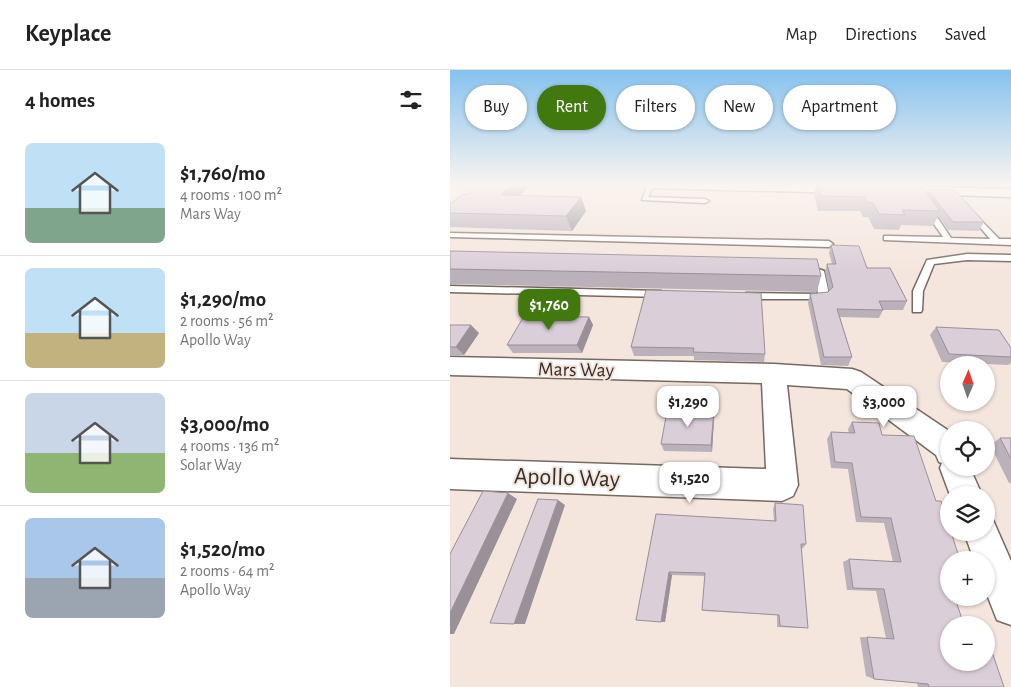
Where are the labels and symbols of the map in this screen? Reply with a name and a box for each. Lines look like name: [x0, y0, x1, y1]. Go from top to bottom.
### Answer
pin: $1,760: [508, 288, 590, 331]
north arrow: [940, 356, 995, 411]
street label: Mars Way: [538, 359, 615, 381]
pin: $1,290: [647, 386, 729, 428]
pin: $3,000: [843, 386, 925, 428]
pin: $1,520: [649, 462, 731, 504]
street label: Apollo Way: [514, 464, 620, 492]

